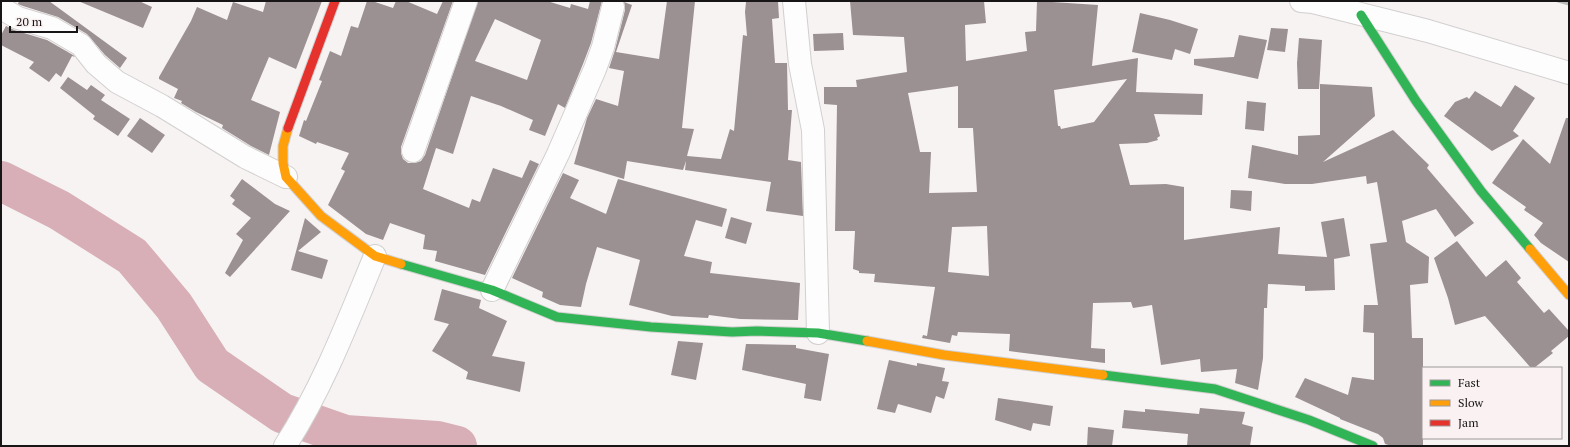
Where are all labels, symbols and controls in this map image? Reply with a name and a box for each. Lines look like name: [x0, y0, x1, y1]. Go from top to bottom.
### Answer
scale bar: [10, 8, 77, 34]
text: 20 m: [16, 14, 43, 29]
legend: [1422, 367, 1562, 439]
text: Fast: [1458, 375, 1481, 390]
text: Slow: [1458, 395, 1484, 410]
text: Jam: [1458, 415, 1479, 430]

